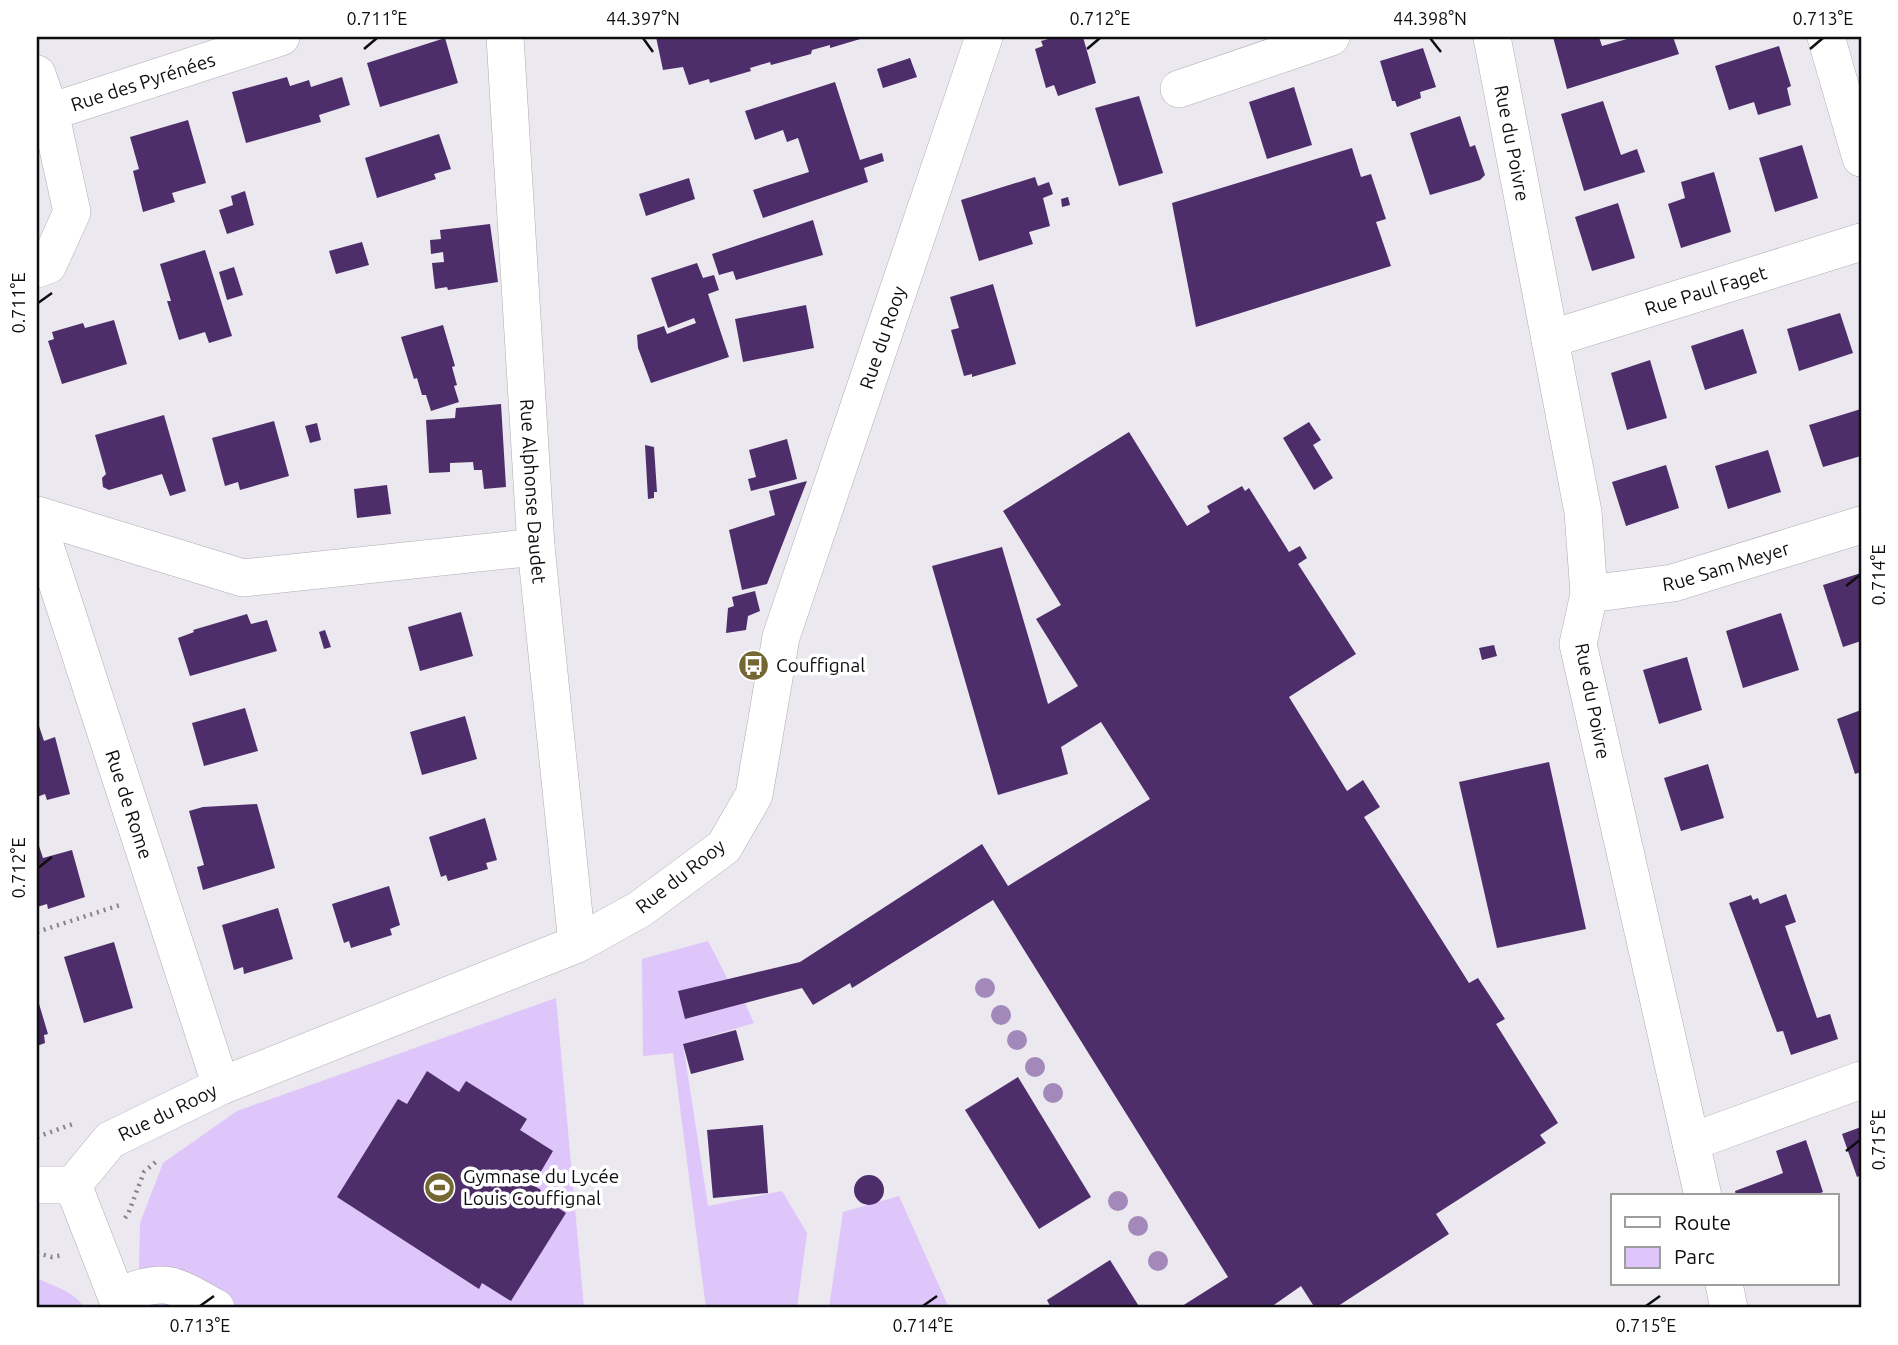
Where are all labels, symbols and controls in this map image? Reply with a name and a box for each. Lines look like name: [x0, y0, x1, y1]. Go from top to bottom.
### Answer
text: 0.711°E: [347, 8, 407, 28]
text: 44.397°N: [606, 8, 680, 28]
text: 0.712°E: [1070, 8, 1130, 28]
text: 44.398°N: [1393, 8, 1467, 28]
text: 0.713°E: [1793, 8, 1853, 28]
street label: Rue des Pyrénées: [68, 48, 218, 115]
street label: Rue du Poivre: [1490, 83, 1534, 203]
street label: Rue Paul Faget: [1642, 261, 1770, 320]
text: 0.711°E: [8, 273, 28, 333]
street label: Rue du Rooy: [855, 283, 910, 392]
street label: Rue Alphonse Daudet: [516, 398, 551, 585]
street label: Rue Sam Meyer: [1661, 537, 1792, 595]
text: 0.714°E: [1868, 545, 1888, 605]
street label: Rue du Poivre: [1571, 641, 1615, 761]
bus stop icon: Couffignal: [736, 648, 770, 682]
place label: Couffignal: [776, 654, 865, 676]
street label: Rue de Rome: [101, 747, 157, 862]
street label: Rue du Rooy: [631, 834, 729, 918]
text: 0.712°E: [8, 838, 28, 898]
street label: Rue du Rooy: [114, 1079, 220, 1145]
text: 0.715°E: [1868, 1110, 1888, 1170]
place label: Gymnase du Lycée Louis Couffignal: [463, 1165, 619, 1209]
sports icon: Gymnase du Lycée Louis Couffignal: [423, 1170, 457, 1204]
legend: [1611, 1194, 1839, 1286]
text: Route: [1674, 1210, 1731, 1234]
text: Parc: [1674, 1244, 1715, 1268]
text: 0.713°E: [170, 1315, 230, 1335]
text: 0.714°E: [893, 1315, 953, 1335]
text: 0.715°E: [1616, 1315, 1676, 1335]

